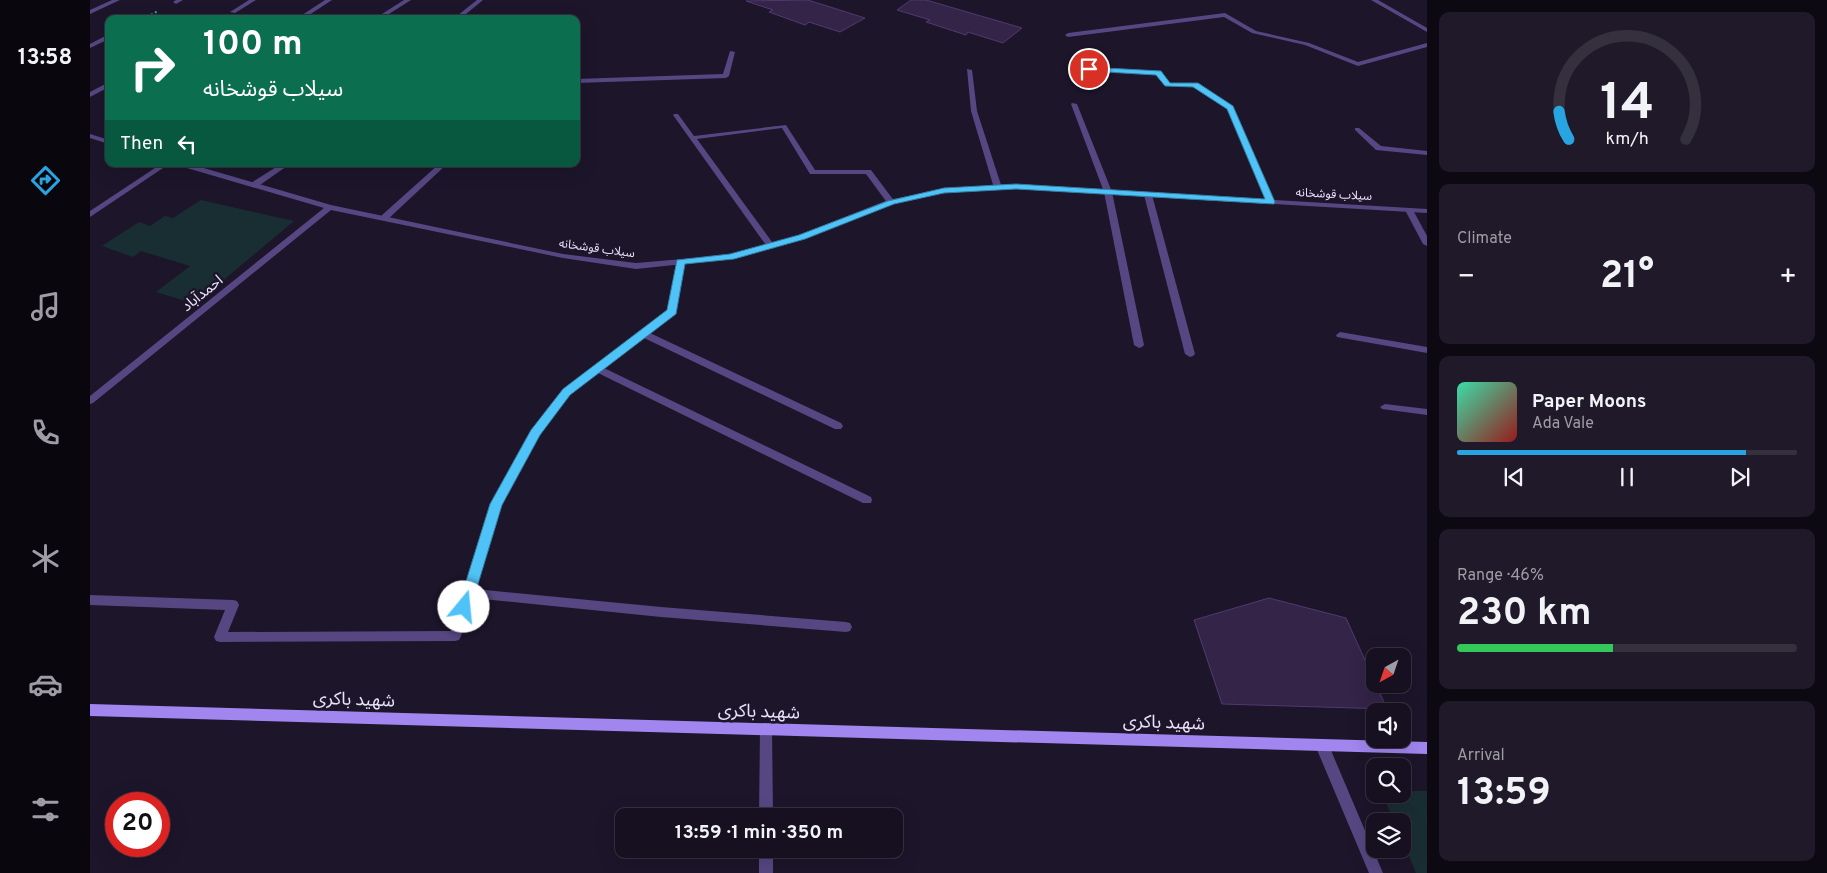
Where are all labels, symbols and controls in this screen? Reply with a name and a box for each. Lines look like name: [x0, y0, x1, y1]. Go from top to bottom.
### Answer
text: 100 m: [203, 23, 303, 67]
icon: right: [120, 35, 185, 100]
text: 13:58: [18, 45, 72, 72]
pin: [1068, 48, 1110, 90]
icon: arrive: [1075, 55, 1103, 83]
text: 14: [1600, 72, 1654, 138]
text: سیلاب قوشخانه: [203, 77, 343, 104]
text: km/h: [1605, 128, 1649, 151]
icon: left: [173, 130, 201, 158]
text: Then: [120, 132, 163, 156]
icon: directions: [28, 163, 63, 198]
street label: سیلاب قوشخانه: [1295, 185, 1373, 205]
text: Climate: [1457, 229, 1512, 249]
street label: سیلاب قوشخانه: [558, 236, 636, 262]
text: 21°: [1600, 253, 1654, 302]
text: −: [1457, 260, 1475, 296]
text: +: [1779, 260, 1797, 296]
street label: احمدآباد: [178, 272, 228, 317]
icon: music: [28, 289, 63, 324]
text: Paper Moons: [1532, 390, 1646, 414]
text: Ada Vale: [1532, 414, 1594, 434]
icon: phone: [28, 415, 63, 450]
icon: previous: [1500, 463, 1528, 491]
icon: pause: [1613, 463, 1641, 491]
icon: next: [1726, 463, 1754, 491]
icon: climate: [28, 541, 63, 576]
text: Range · 46%: [1457, 566, 1544, 586]
position arrow: [437, 580, 489, 632]
text: 230 km: [1457, 590, 1592, 639]
north arrow: [1366, 648, 1411, 692]
map controls: [1366, 648, 1411, 858]
icon: car: [28, 667, 63, 702]
street label: شهید باکری: [313, 688, 395, 713]
street label: شهید باکری: [718, 700, 800, 725]
button: sound: [1366, 703, 1411, 748]
street label: شهید باکری: [1123, 711, 1205, 736]
text: Arrival: [1457, 746, 1505, 766]
button: search: [1366, 758, 1411, 803]
text: 13:59: [1457, 770, 1551, 819]
icon: filters: [28, 792, 63, 827]
speed limit sign: 20: [105, 792, 170, 857]
button: layers: [1366, 813, 1411, 858]
text: 13:59 · 1 min · 350 m: [675, 821, 843, 845]

